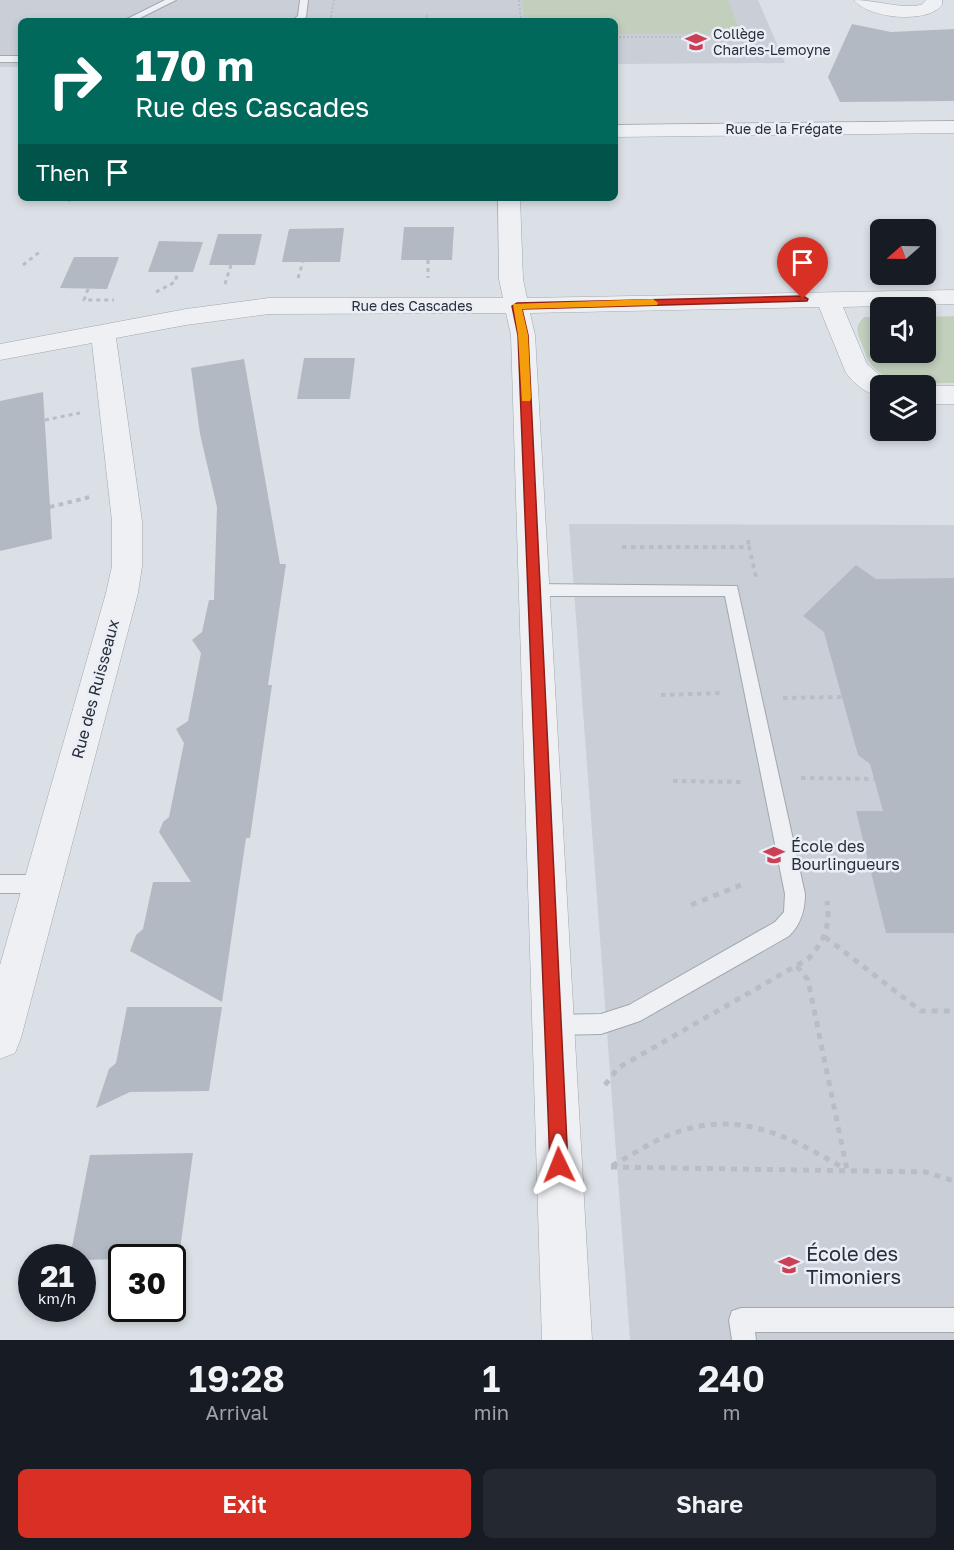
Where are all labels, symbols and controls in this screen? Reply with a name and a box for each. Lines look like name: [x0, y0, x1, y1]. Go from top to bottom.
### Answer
place label: Collège Charles-Lemoyne: [713, 25, 831, 58]
school or university icon: Collège Charles-Lemoyne: [684, 30, 708, 54]
text: 170 m: [135, 40, 254, 90]
icon: right: [36, 42, 114, 120]
text: Rue des Cascades: [135, 91, 369, 123]
street label: Rue de la Frégate: [725, 120, 843, 137]
icon: arrive: [101, 156, 134, 189]
text: Then: [36, 159, 89, 186]
north arrow: [870, 219, 936, 285]
map controls: [870, 219, 936, 441]
pin: [777, 237, 828, 299]
icon: arrive: [786, 246, 819, 279]
street label: Rue des Cascades: [351, 297, 473, 314]
button: sound: [870, 297, 936, 363]
button: layers: [870, 375, 936, 441]
street label: Rue des Ruisseaux: [67, 617, 123, 761]
place label: École des Bourlingueurs: [791, 836, 900, 874]
school or university icon: École des Bourlingueurs: [762, 843, 786, 867]
position arrow: [527, 1133, 591, 1197]
place label: École des Timoniers: [806, 1241, 901, 1288]
speed limit sign: 30: [108, 1244, 186, 1322]
school or university icon: École des Timoniers: [777, 1253, 801, 1277]
text: 21: [40, 1258, 74, 1294]
text: km/h: [38, 1289, 76, 1307]
text: 19:28: [189, 1357, 285, 1400]
text: 1: [482, 1357, 500, 1400]
text: 240: [698, 1357, 765, 1400]
text: Arrival: [206, 1400, 268, 1424]
text: min: [474, 1400, 509, 1424]
text: m: [723, 1400, 740, 1424]
button: Exit: [18, 1469, 471, 1538]
button: Share: [483, 1469, 936, 1538]

